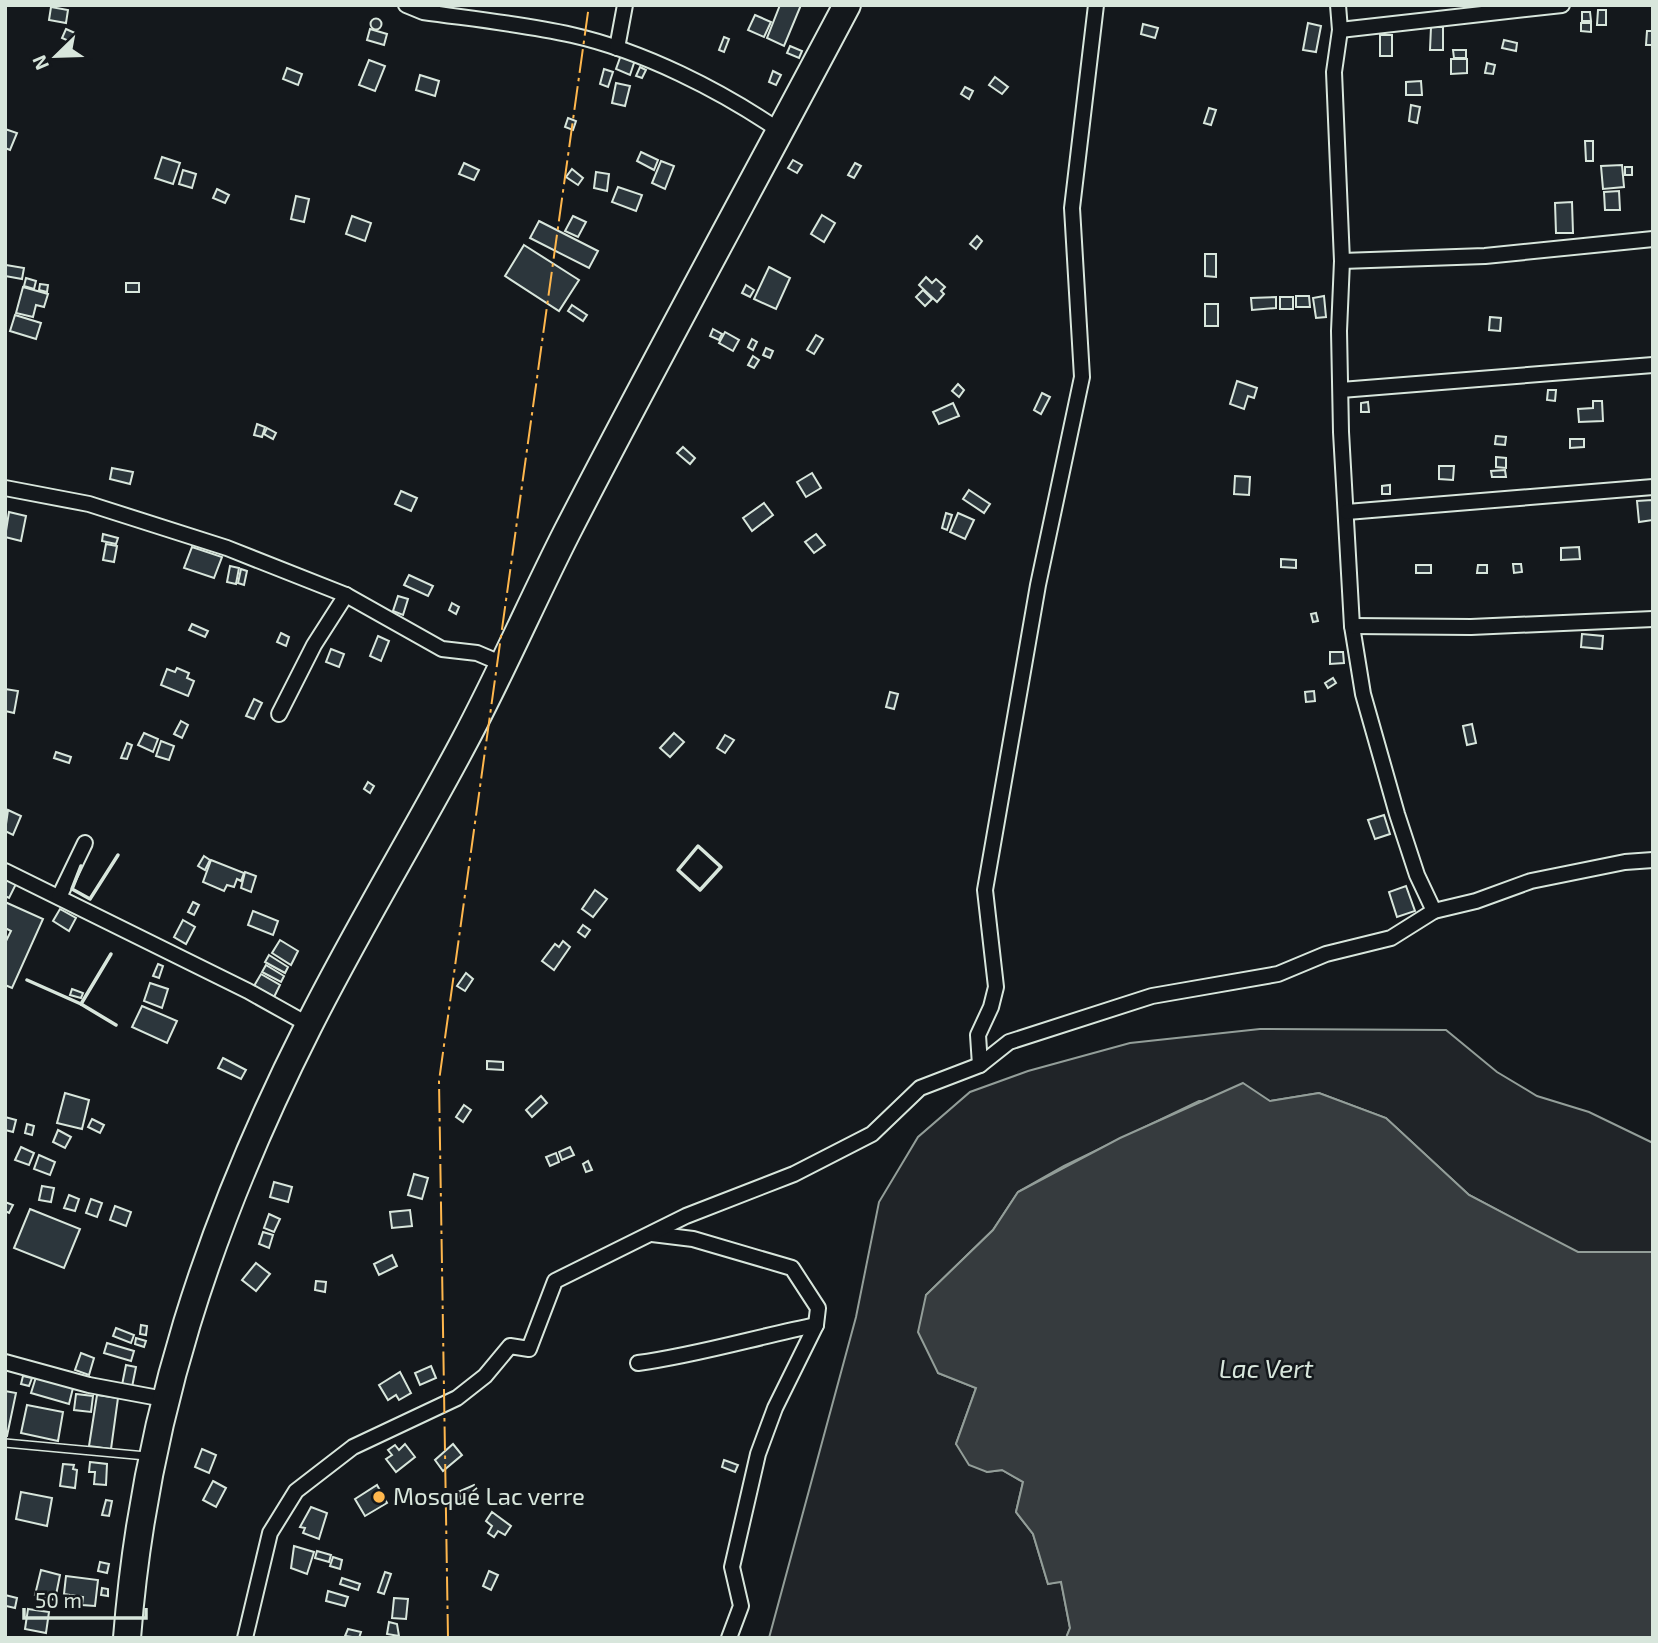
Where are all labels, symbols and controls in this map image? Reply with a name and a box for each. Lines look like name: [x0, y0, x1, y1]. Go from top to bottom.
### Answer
north arrow: [21, 21, 91, 91]
text: N: [27, 52, 53, 74]
water label: Lac Vert: [1219, 1352, 1314, 1383]
place label: Mosqué Lac verre: [393, 1481, 585, 1510]
marker: Mosqué Lac verre: [371, 1489, 387, 1505]
scale bar: [24, 1576, 147, 1620]
text: 50 m: [35, 1587, 82, 1612]

